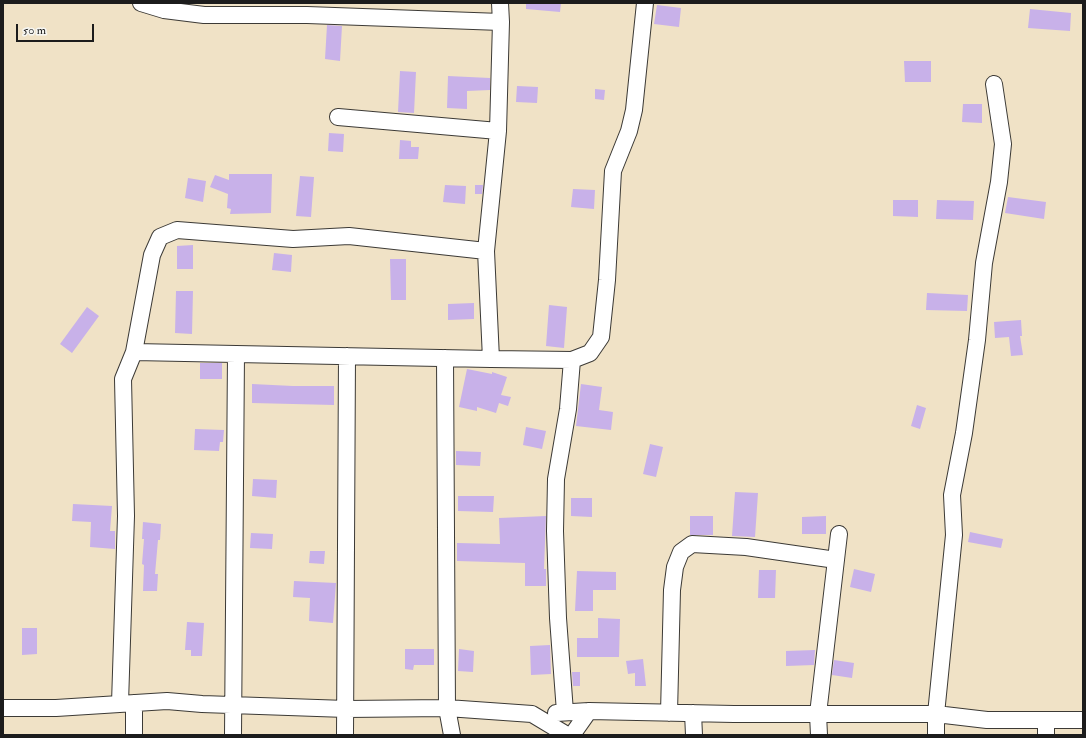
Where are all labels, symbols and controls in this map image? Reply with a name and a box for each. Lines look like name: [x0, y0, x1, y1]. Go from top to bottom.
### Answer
scale bar: [18, 16, 96, 42]
text: 50 m: [23, 23, 46, 38]

